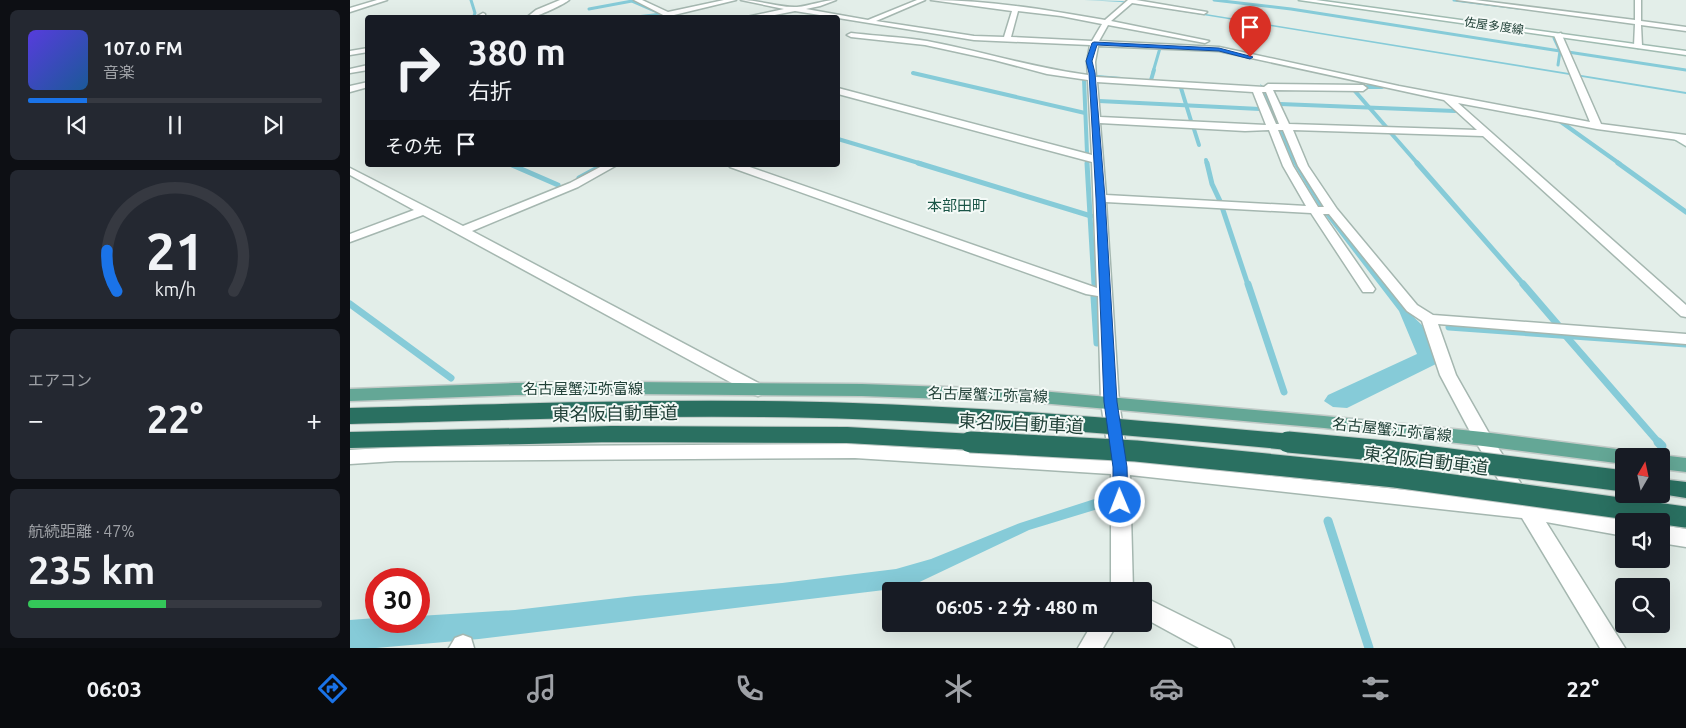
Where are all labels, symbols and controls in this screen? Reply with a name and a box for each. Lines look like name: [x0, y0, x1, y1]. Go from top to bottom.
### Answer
pin: [1229, 6, 1271, 57]
icon: arrive: [1236, 13, 1264, 41]
street label: 佐屋多度線: [1463, 15, 1525, 36]
text: 380 m: [468, 32, 566, 72]
icon: right: [385, 35, 450, 100]
text: 107.0 FM: [103, 37, 183, 59]
text: 音楽: [103, 63, 135, 81]
text: 右折: [468, 78, 512, 103]
icon: previous: [63, 111, 91, 139]
icon: pause: [161, 111, 189, 139]
icon: next: [259, 111, 287, 139]
icon: arrive: [452, 130, 480, 158]
text: その先: [385, 135, 442, 157]
district label: 本部田町: [927, 197, 987, 214]
text: 21: [146, 222, 204, 280]
text: km/h: [154, 279, 196, 299]
text: エアコン: [28, 371, 92, 389]
street label: 名古屋蟹江弥富線: [523, 380, 643, 397]
street label: 名古屋蟹江弥富線: [928, 384, 1048, 405]
text: 22°: [147, 398, 203, 440]
street label: 東名阪自動車道: [552, 402, 678, 424]
text: −: [28, 404, 44, 435]
text: +: [306, 404, 322, 435]
street label: 東名阪自動車道: [958, 410, 1084, 436]
street label: 名古屋蟹江弥富線: [1331, 415, 1453, 444]
street label: 東名阪自動車道: [1362, 442, 1490, 478]
north arrow: [1615, 448, 1670, 502]
map controls: [1615, 448, 1670, 633]
position arrow: [1093, 475, 1145, 527]
button: sound: [1615, 513, 1670, 568]
text: 航続距離 · 47%: [28, 522, 135, 540]
text: 235 km: [28, 549, 155, 591]
speed limit sign: 30: [365, 568, 430, 633]
button: search: [1615, 578, 1670, 633]
text: 06:05 · 2 分 · 480 m: [936, 596, 1098, 618]
icon: directions: [315, 671, 350, 706]
icon: music: [524, 671, 559, 706]
icon: phone: [732, 671, 767, 706]
icon: climate: [941, 671, 976, 706]
icon: car: [1149, 671, 1184, 706]
icon: filters: [1358, 671, 1393, 706]
text: 06:03: [87, 676, 142, 701]
text: 22°: [1567, 676, 1599, 701]

